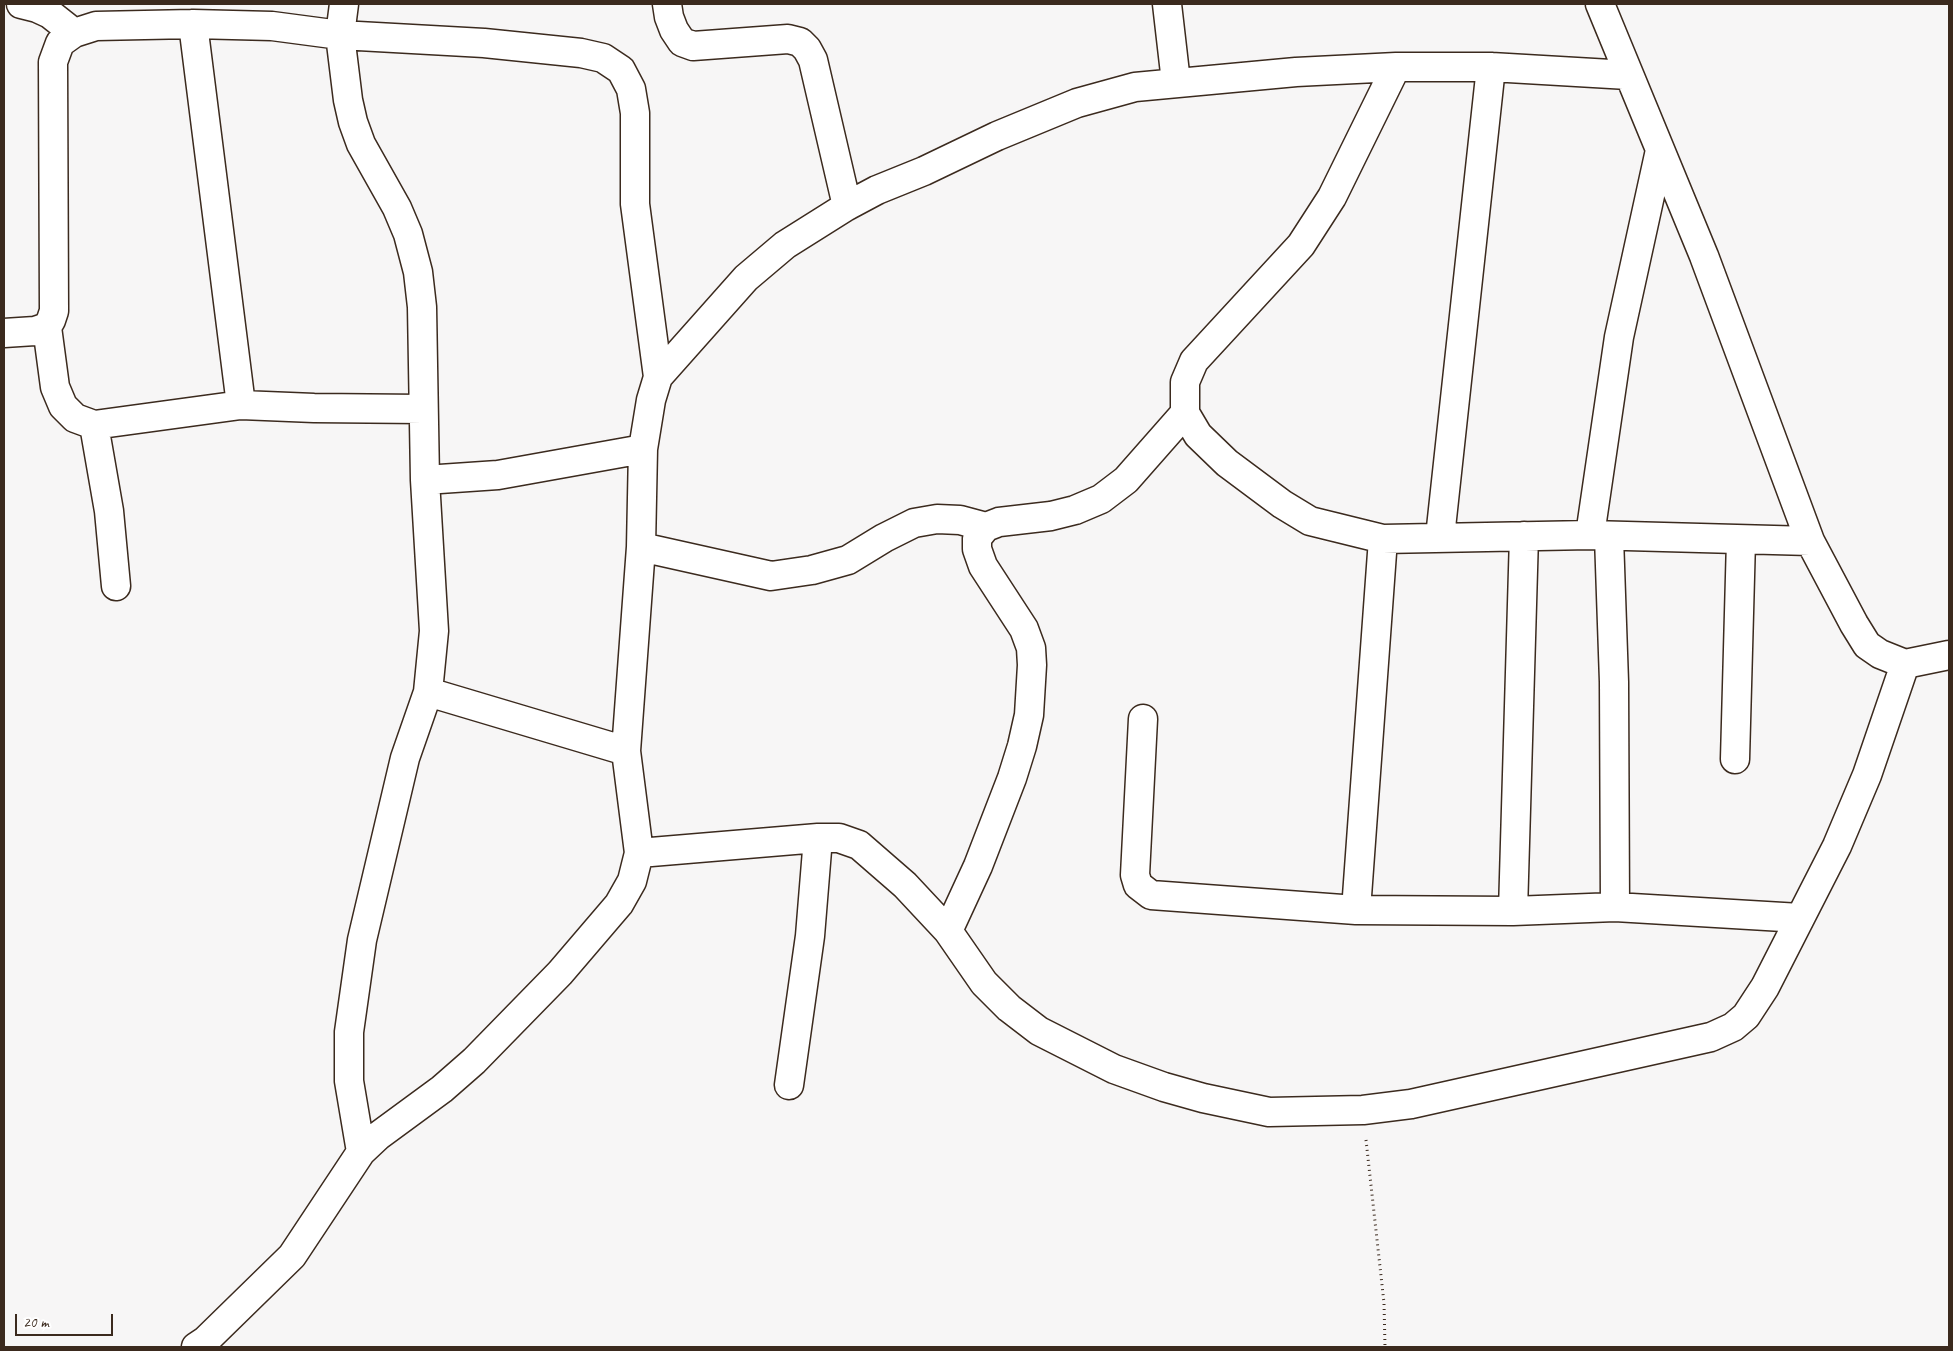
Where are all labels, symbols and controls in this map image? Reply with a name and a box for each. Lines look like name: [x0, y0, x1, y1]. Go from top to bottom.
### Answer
scale bar: [18, 1304, 115, 1336]
text: 20 m: [23, 1313, 49, 1332]

